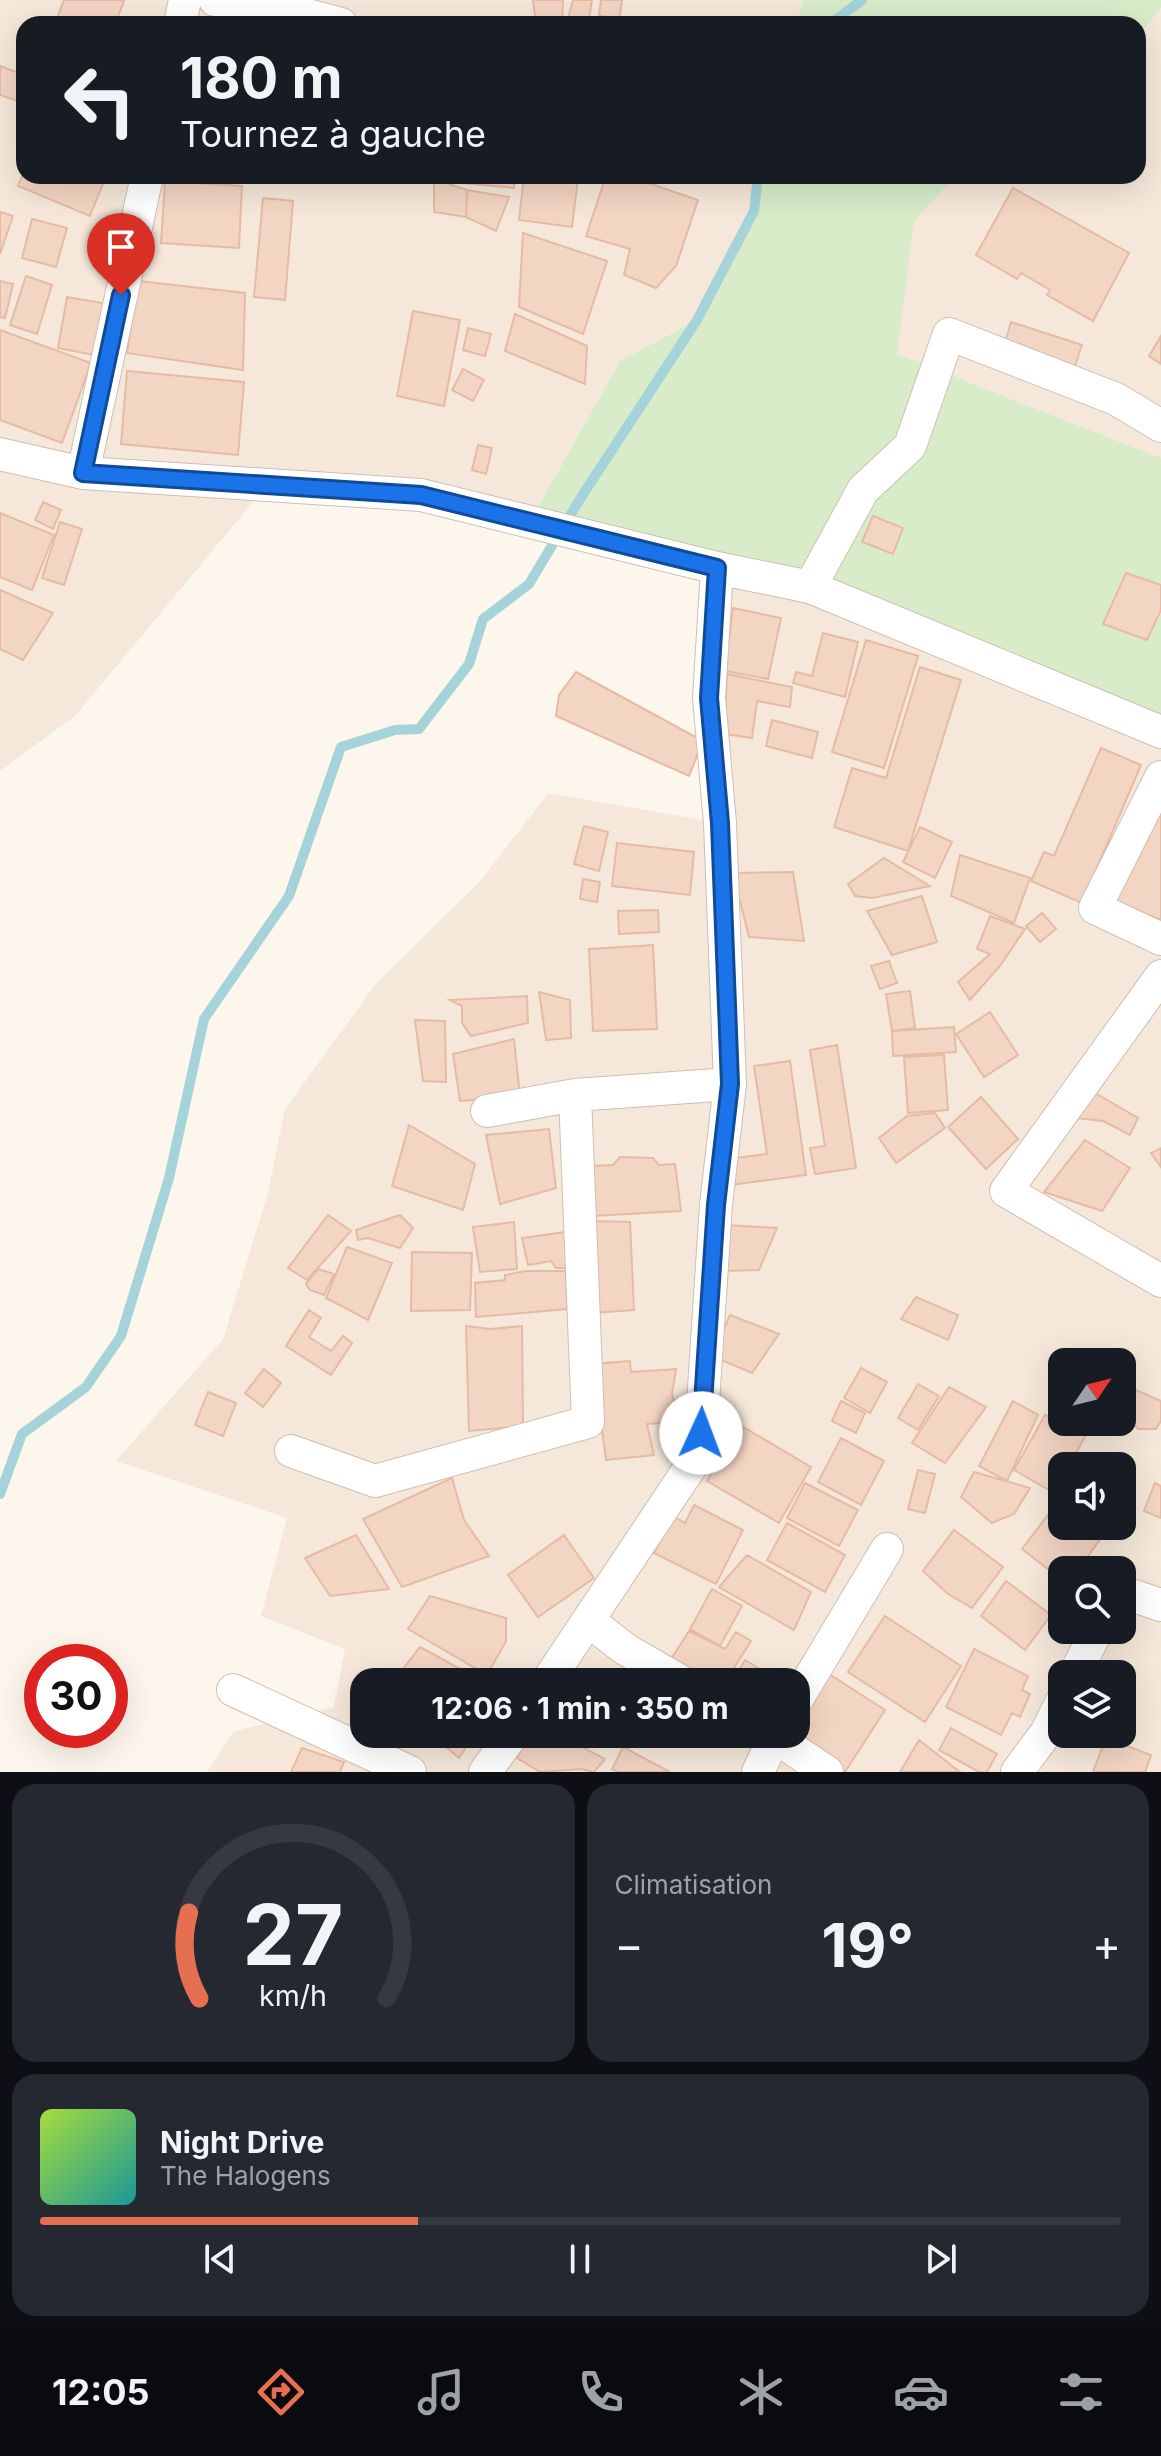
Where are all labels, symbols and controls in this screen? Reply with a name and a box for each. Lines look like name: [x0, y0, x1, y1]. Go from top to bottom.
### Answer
text: 180 m: [180, 44, 343, 112]
icon: left: [48, 48, 152, 152]
text: Tournez à gauche: [180, 112, 486, 156]
pin: [87, 213, 155, 295]
icon: arrive: [99, 225, 143, 269]
north arrow: [1048, 1348, 1136, 1436]
map controls: [1048, 1348, 1136, 1748]
position arrow: [659, 1391, 743, 1475]
button: sound: [1048, 1452, 1136, 1540]
button: search: [1048, 1556, 1136, 1644]
speed limit sign: 30: [24, 1644, 128, 1748]
button: layers: [1048, 1660, 1136, 1748]
text: 12:06 · 1 min · 350 m: [431, 1690, 729, 1726]
text: Climatisation: [615, 1869, 772, 1900]
text: 27: [243, 1884, 344, 1985]
text: 19°: [822, 1909, 914, 1981]
text: −: [615, 1918, 644, 1972]
text: +: [1092, 1918, 1121, 1972]
text: km/h: [259, 1978, 327, 2013]
text: Night Drive: [160, 2124, 324, 2160]
text: The Halogens: [160, 2160, 331, 2191]
icon: previous: [198, 2237, 242, 2281]
icon: pause: [558, 2237, 602, 2281]
icon: next: [919, 2237, 963, 2281]
icon: directions: [253, 2364, 309, 2420]
icon: music: [413, 2364, 469, 2420]
icon: phone: [573, 2364, 629, 2420]
icon: climate: [733, 2364, 789, 2420]
icon: car: [893, 2364, 949, 2420]
icon: filters: [1053, 2364, 1109, 2420]
text: 12:05: [52, 2370, 149, 2414]

